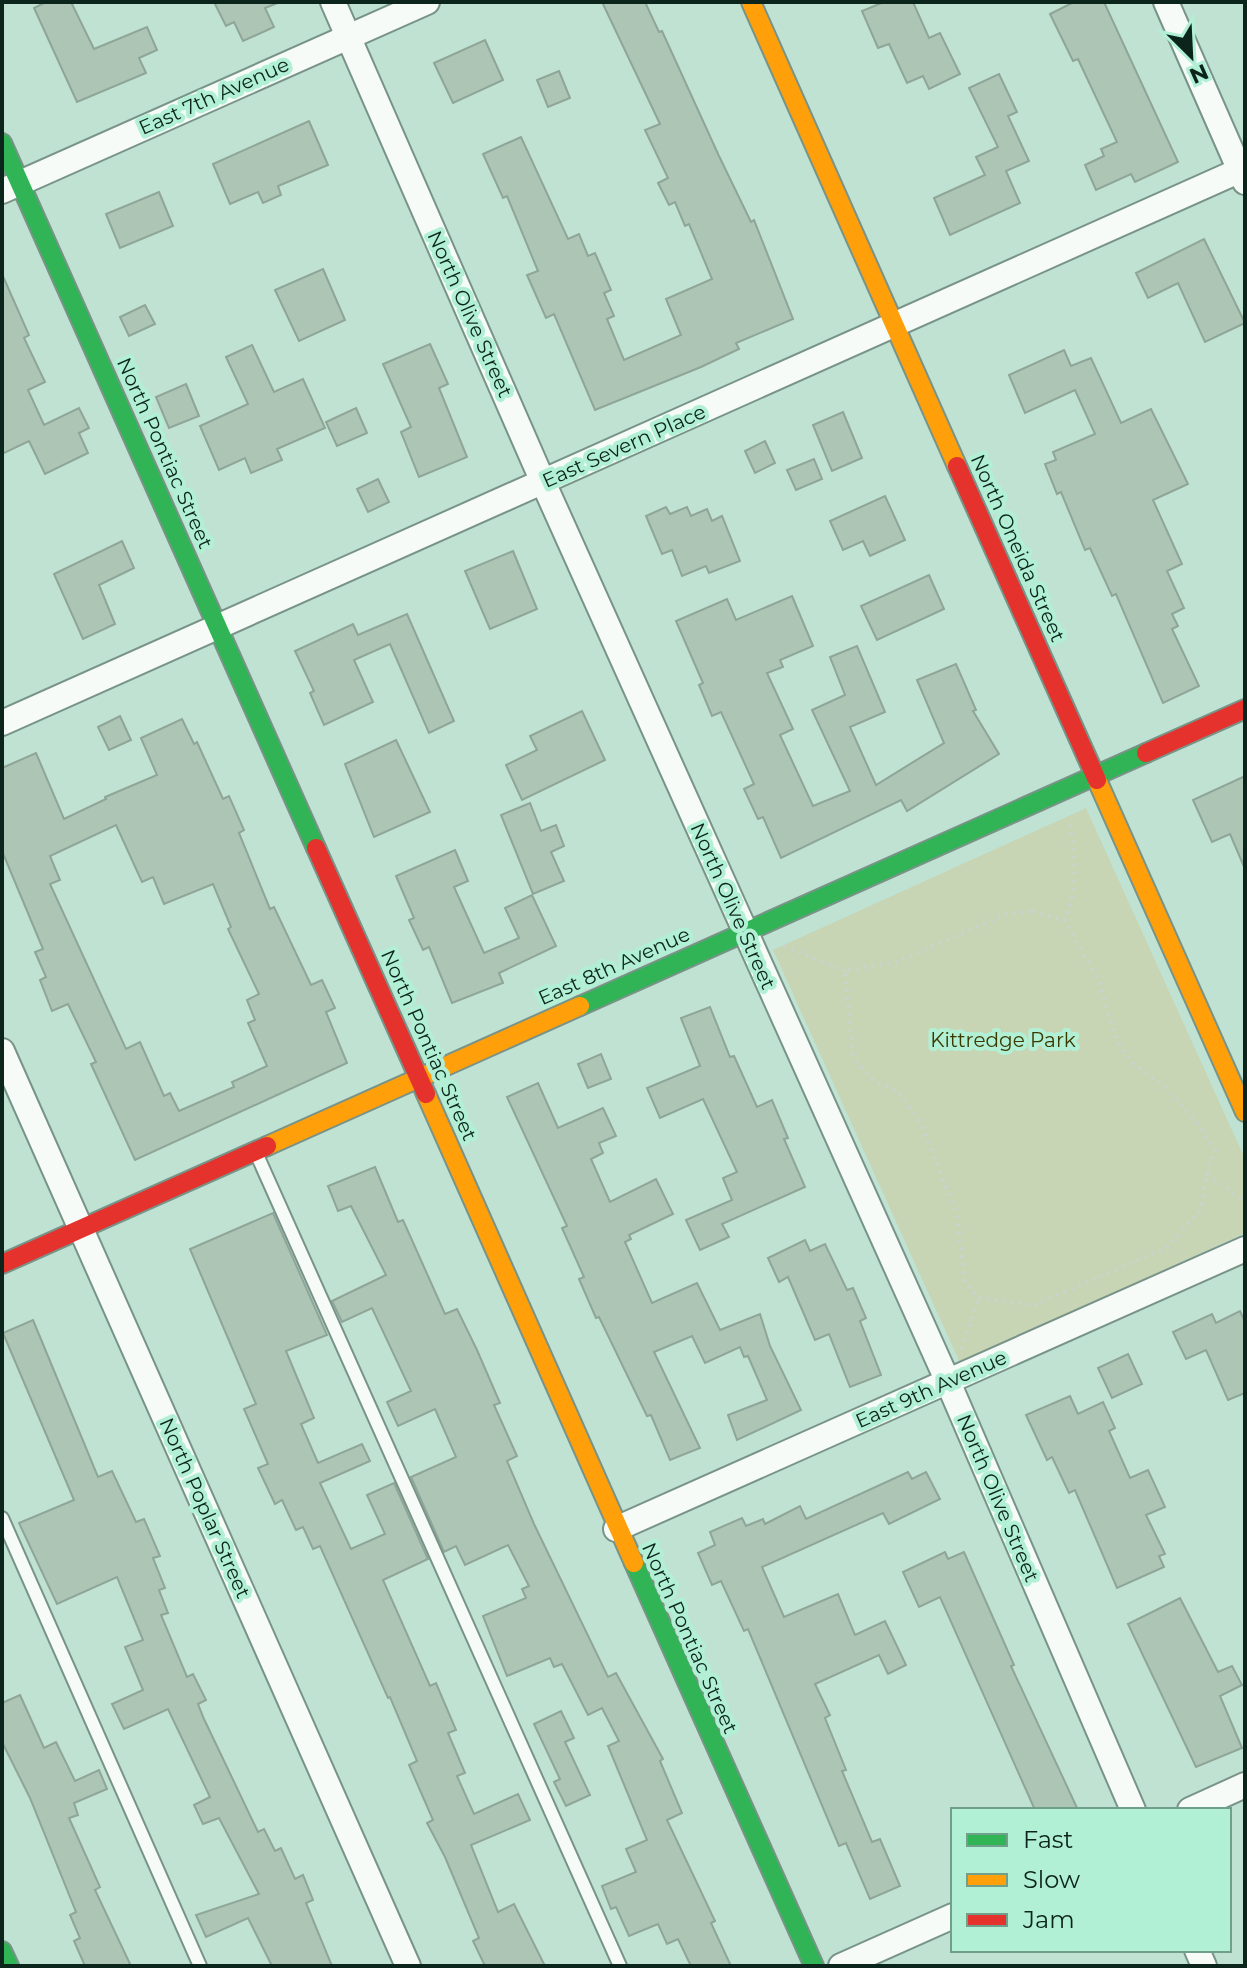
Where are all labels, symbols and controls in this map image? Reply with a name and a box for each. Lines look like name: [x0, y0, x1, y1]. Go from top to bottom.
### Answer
north arrow: [1151, 16, 1231, 96]
street label: East 7th Avenue: [135, 52, 293, 140]
text: N: [1185, 58, 1213, 90]
street label: North Olive Street: [422, 227, 518, 401]
street label: North Pontiac Street: [112, 354, 218, 552]
street label: East Severn Place: [539, 399, 709, 493]
street label: North Oneida Street: [966, 450, 1070, 646]
street label: North Olive Street: [685, 819, 781, 993]
street label: East 8th Avenue: [535, 922, 693, 1010]
street label: North Pontiac Street: [376, 946, 482, 1144]
park label: Kittredge Park: [930, 1028, 1076, 1052]
street label: East 9th Avenue: [852, 1345, 1010, 1433]
street label: North Olive Street: [952, 1411, 1044, 1585]
street label: North Poplar Street: [154, 1414, 256, 1602]
street label: North Pontiac Street: [637, 1539, 743, 1737]
legend: [951, 1808, 1231, 1952]
text: Fast: [1023, 1825, 1074, 1854]
text: Slow: [1023, 1865, 1080, 1894]
text: Jam: [1022, 1905, 1075, 1934]

